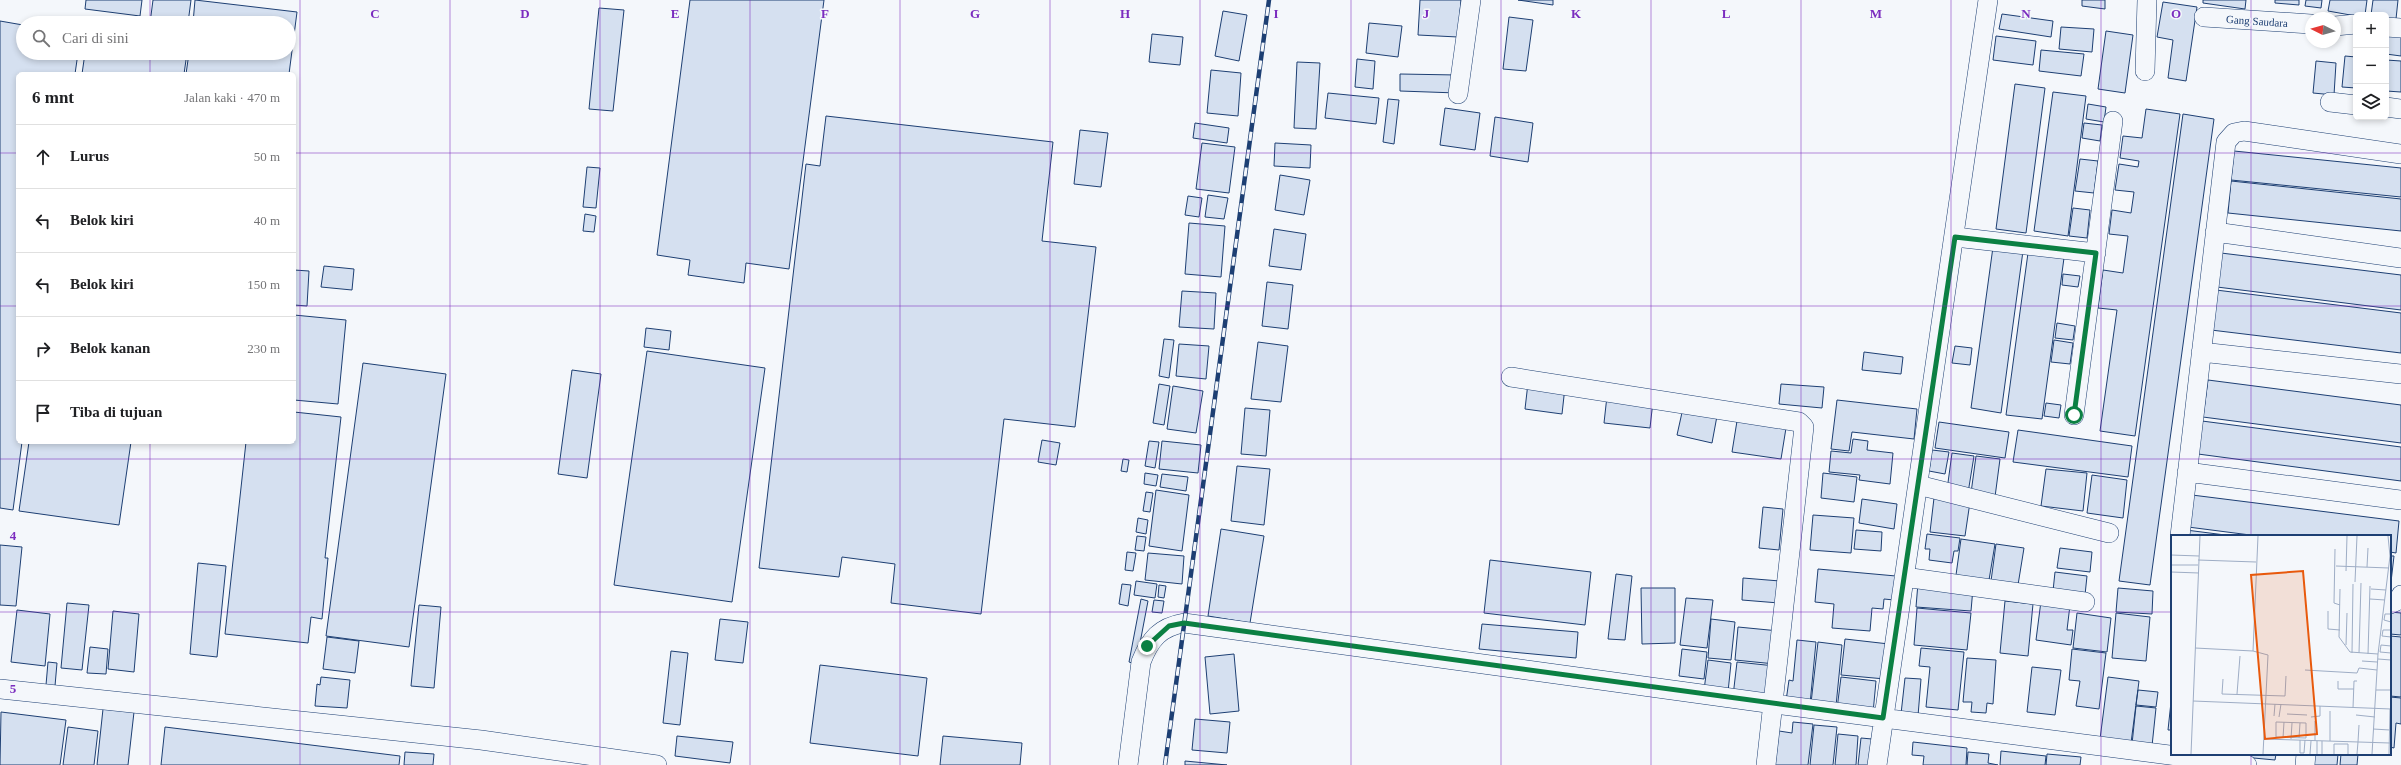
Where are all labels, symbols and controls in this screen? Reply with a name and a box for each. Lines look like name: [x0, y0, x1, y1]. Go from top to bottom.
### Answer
text: C: [370, 6, 380, 21]
text: D: [520, 6, 530, 21]
text: E: [671, 6, 679, 21]
text: F: [821, 6, 829, 21]
text: G: [970, 6, 980, 21]
text: H: [1120, 6, 1130, 21]
text: I: [1273, 6, 1279, 21]
text: J: [1423, 6, 1430, 21]
text: K: [1571, 6, 1582, 21]
text: L: [1722, 6, 1731, 21]
text: M: [1870, 6, 1882, 21]
text: N: [2021, 6, 2031, 21]
text: O: [2171, 6, 2181, 21]
north arrow: [2305, 12, 2341, 48]
map controls: [2353, 12, 2389, 120]
button: +: [2353, 12, 2389, 48]
street label: Gang Saudara: [2226, 13, 2288, 29]
search box: [16, 16, 296, 60]
icon: search: [30, 27, 52, 49]
text: Cari di sini: [62, 30, 129, 46]
button: −: [2353, 48, 2389, 84]
button: layers: [2353, 84, 2389, 120]
text: 6 mnt: [32, 88, 74, 107]
text: Jalan kaki · 470 m: [184, 90, 280, 105]
icon: ahead: [32, 146, 54, 168]
text: Lurus: [70, 148, 109, 164]
text: 50 m: [254, 149, 280, 164]
icon: left: [32, 210, 54, 232]
text: Belok kiri: [70, 212, 134, 228]
text: 40 m: [254, 213, 280, 228]
icon: left: [32, 274, 54, 296]
text: Belok kiri: [70, 276, 134, 292]
text: 150 m: [247, 277, 280, 292]
icon: right: [32, 338, 54, 360]
text: Belok kanan: [70, 340, 150, 356]
text: 230 m: [247, 341, 280, 356]
icon: arrive: [32, 402, 54, 424]
text: Tiba di tujuan: [70, 404, 162, 420]
route start: [2065, 406, 2083, 424]
text: 4: [10, 528, 17, 543]
inset map: [2171, 535, 2391, 755]
route end: [1138, 637, 1156, 655]
text: 5: [10, 681, 17, 696]

